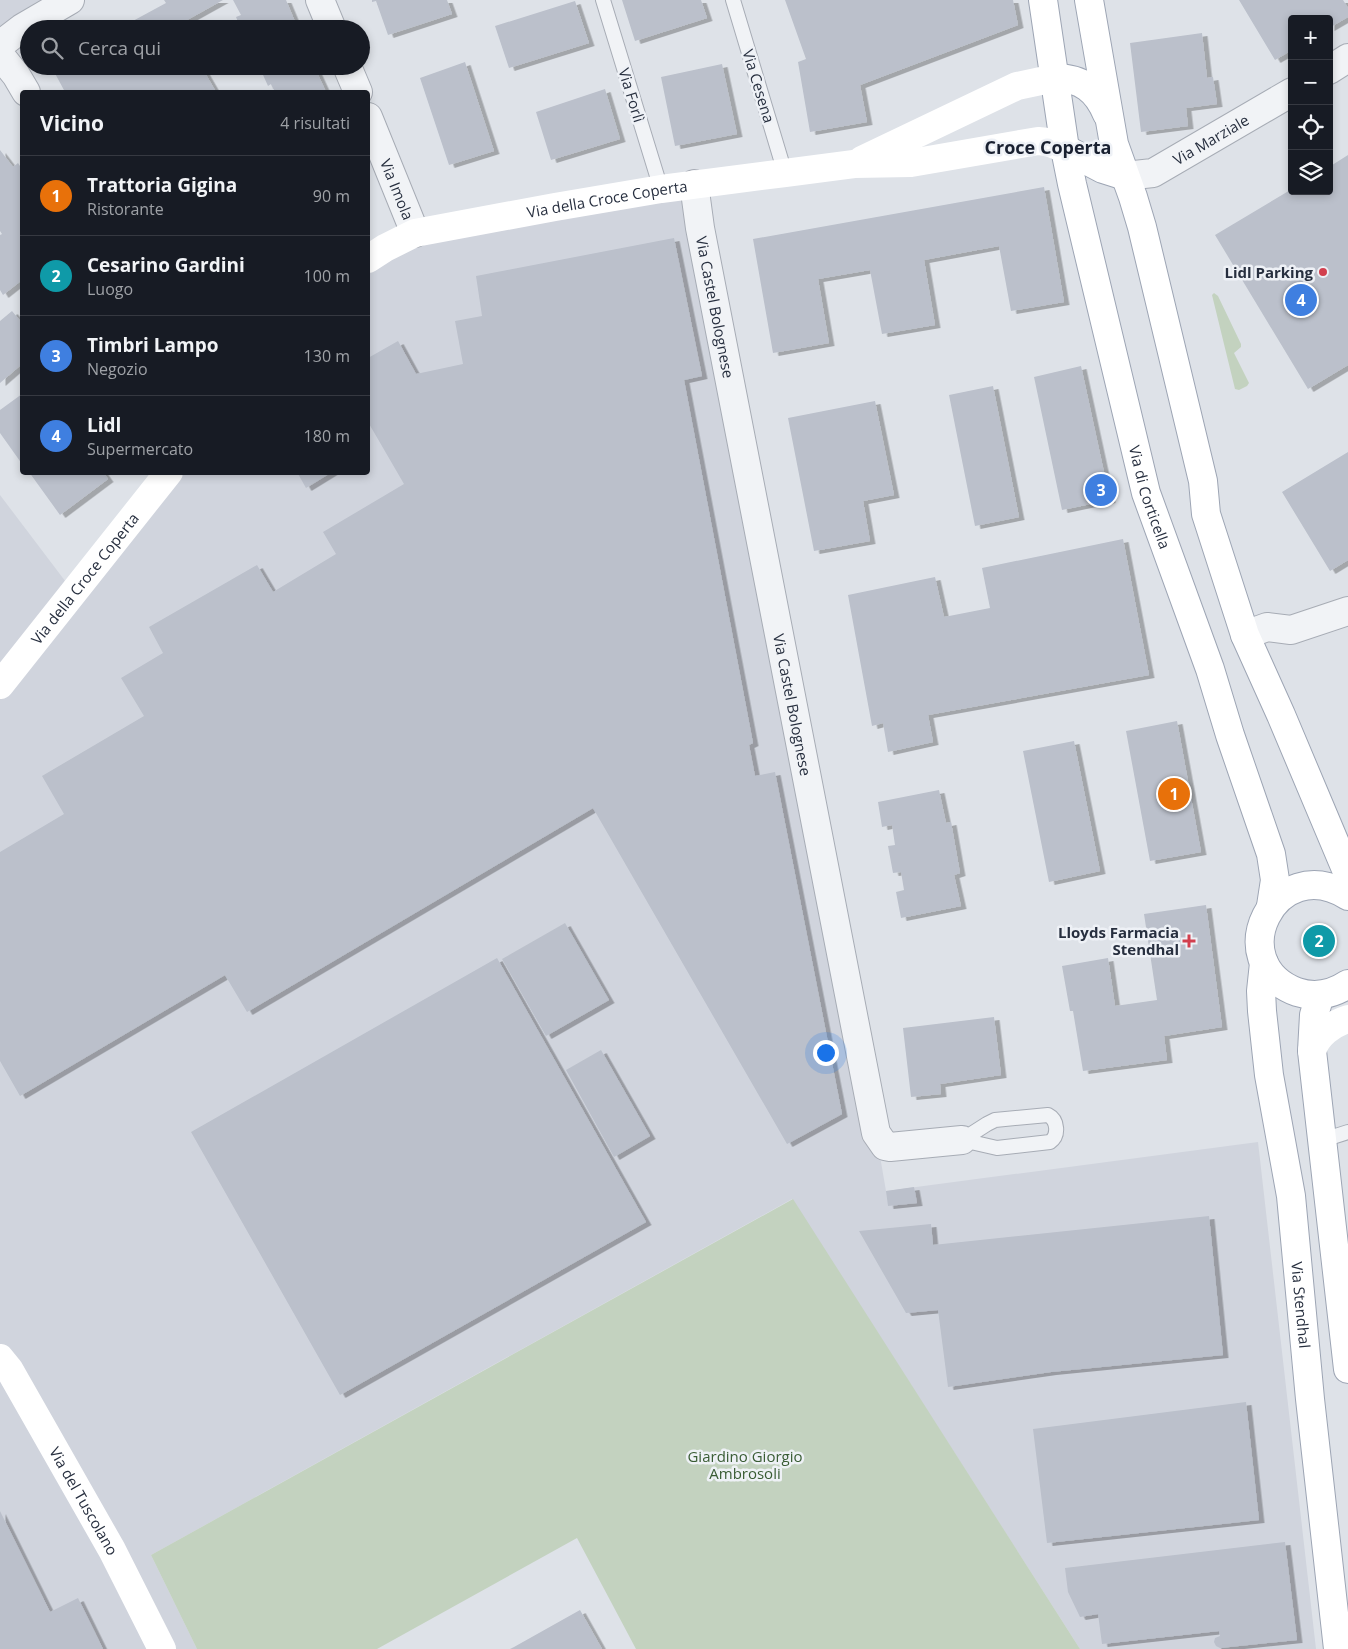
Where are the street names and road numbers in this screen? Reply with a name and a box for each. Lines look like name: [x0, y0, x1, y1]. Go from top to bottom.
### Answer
street label: Via Cesena: [738, 47, 780, 125]
street label: Via Forlì: [614, 66, 650, 124]
street label: Via Marziale: [1169, 109, 1252, 169]
street label: Via Imola: [376, 156, 419, 223]
street label: Via della Croce Coperta: [525, 176, 689, 222]
street label: Via Castel Bolognese: [692, 234, 739, 380]
street label: Via di Corticella: [1125, 443, 1175, 551]
street label: Via della Croce Coperta: [26, 509, 143, 648]
street label: Via Castel Bolognese: [769, 632, 816, 777]
street label: Via Stendhal: [1287, 1261, 1315, 1349]
street label: Via del Tuscolano: [45, 1443, 123, 1559]

